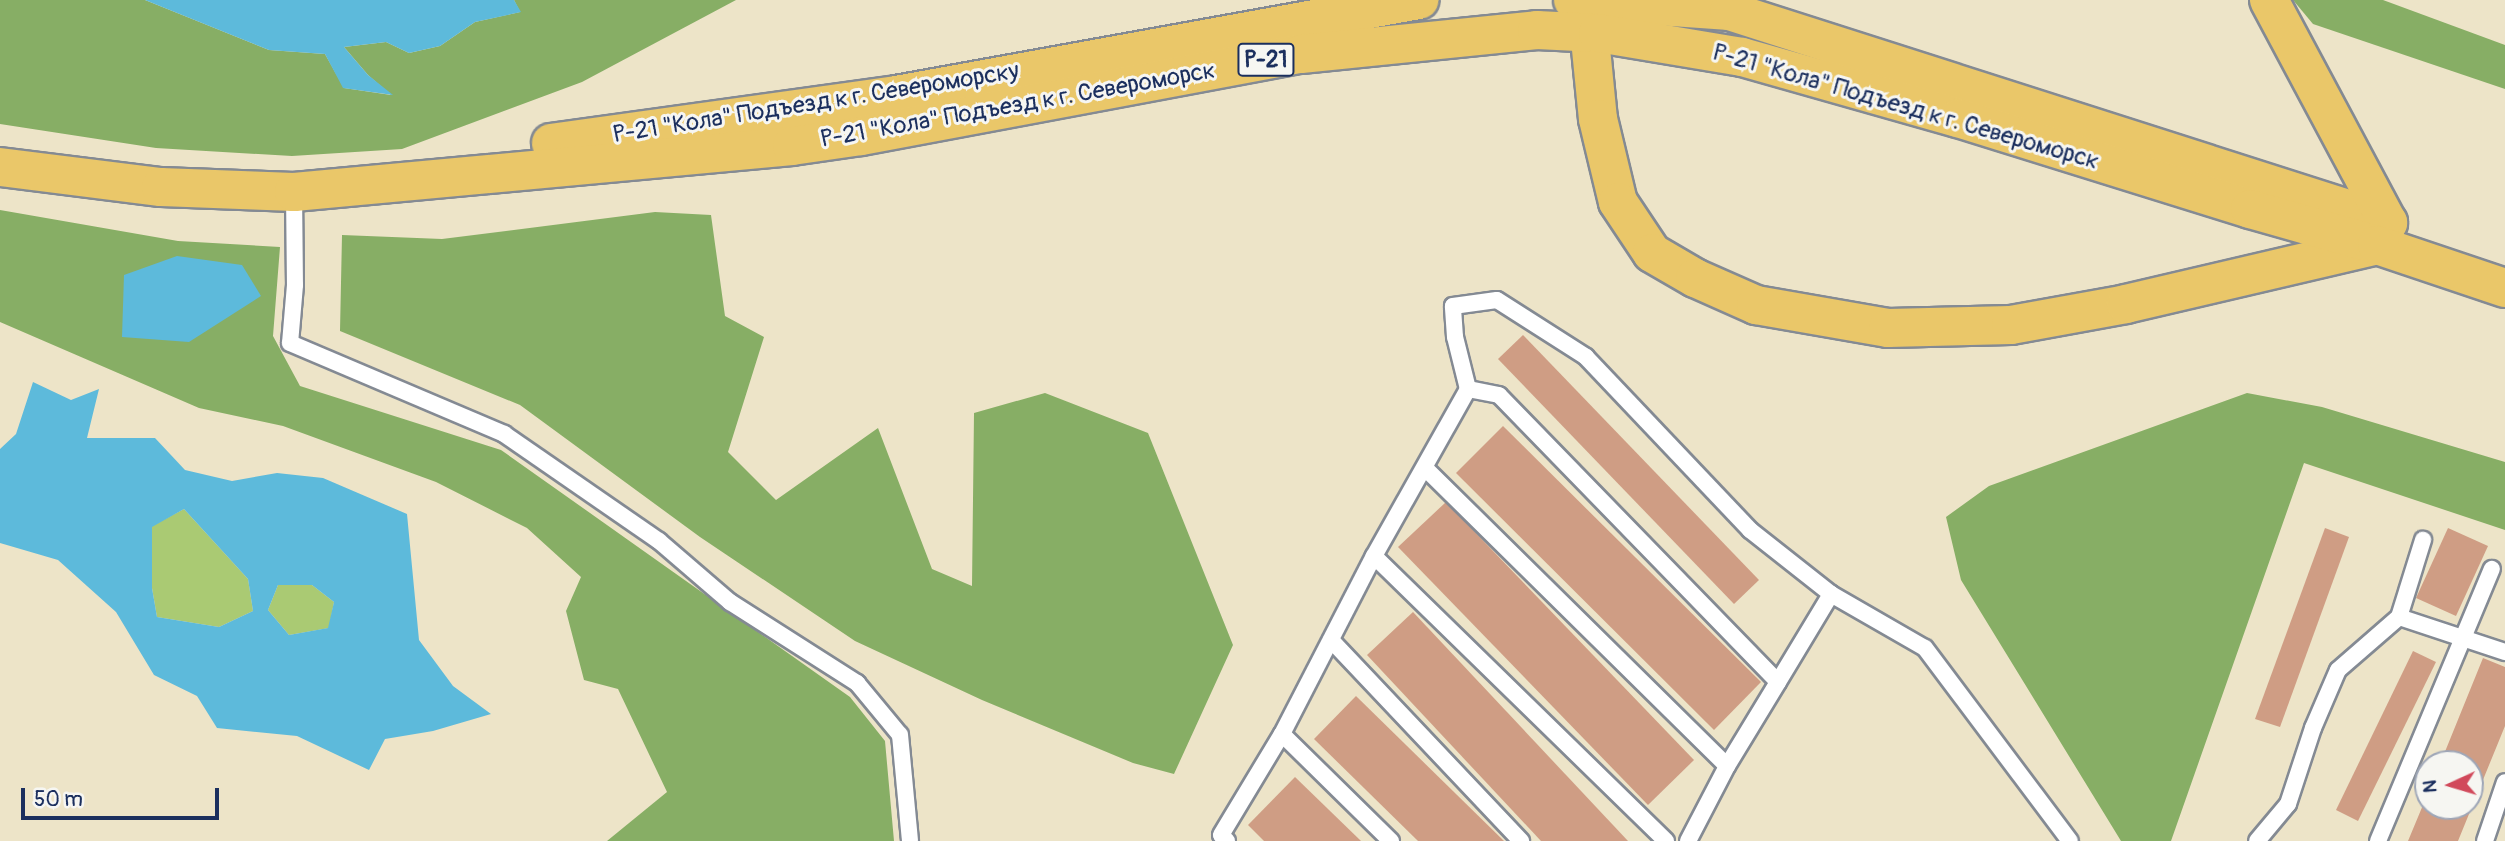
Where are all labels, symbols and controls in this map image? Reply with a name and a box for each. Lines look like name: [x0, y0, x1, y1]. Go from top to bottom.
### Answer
street label: Р-21 "Кола" Подъезд к г. Североморск: [1710, 38, 2102, 176]
road number: Р-21: [1236, 40, 1296, 80]
street label: Р-21 "Кола" Подъезд к г. Североморск: [818, 56, 1218, 154]
street label: Р-21 "Кола" Подъезд к г. Североморску: [611, 57, 1021, 149]
north arrow: [2414, 750, 2484, 820]
scale bar: [24, 774, 222, 818]
text: N: [2418, 779, 2442, 794]
text: 50 m: [34, 786, 83, 813]

